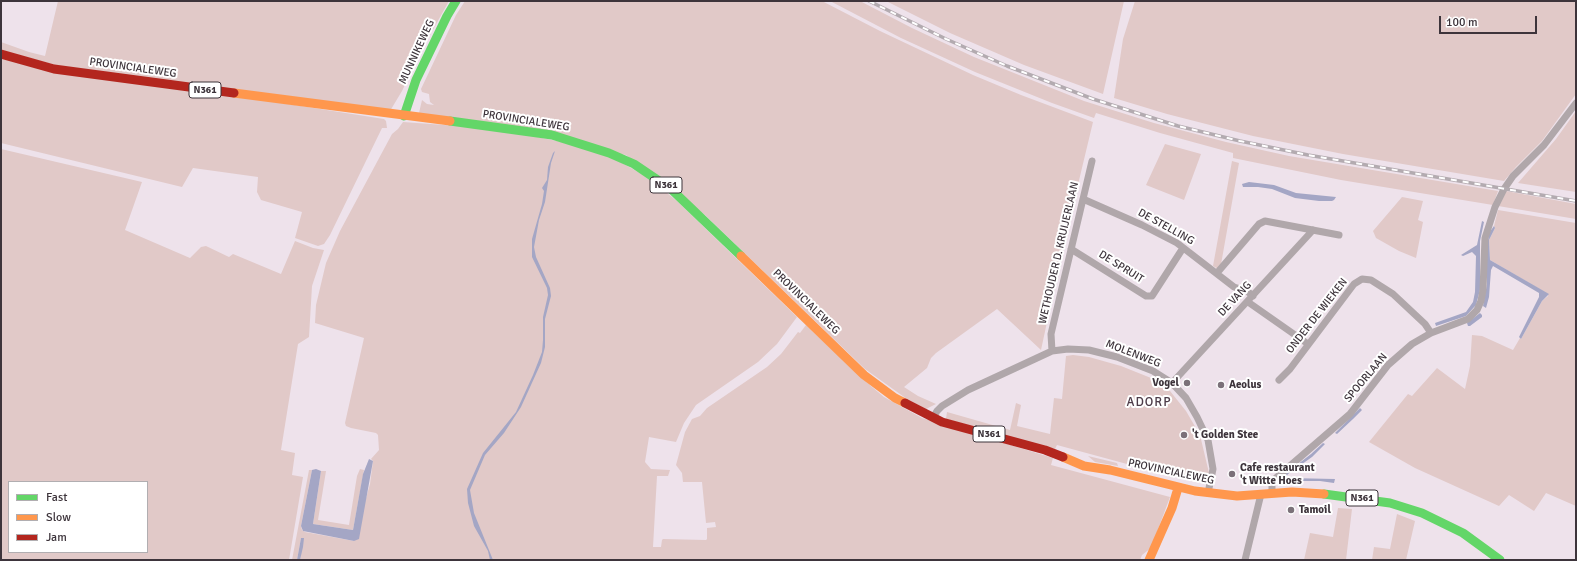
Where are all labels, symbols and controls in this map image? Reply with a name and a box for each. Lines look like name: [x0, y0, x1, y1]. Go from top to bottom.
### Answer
scale bar: [1441, 8, 1539, 34]
text: 100 m: [1446, 15, 1478, 30]
street label: MUNNIKEWEG: [396, 18, 438, 86]
street label: PROVINCIALEWEG: [89, 55, 177, 81]
road number: N361: [189, 82, 221, 98]
street label: PROVINCIALEWEG: [482, 108, 570, 134]
road number: N361: [650, 177, 682, 193]
street label: WETHOUDER D. KRUIJERLAAN: [1036, 181, 1082, 325]
street label: DE STELLING: [1136, 206, 1196, 248]
street label: DE SPRUIT: [1096, 248, 1146, 286]
street label: PROVINCIALEWEG: [770, 267, 842, 337]
street label: ONDER DE WIEKEN: [1284, 276, 1350, 356]
street label: DE VANG: [1216, 279, 1254, 319]
street label: MOLENWEG: [1104, 337, 1162, 371]
street label: SPOORLAAN: [1342, 351, 1390, 405]
place label: Vogel: [1152, 376, 1179, 390]
marker: Vogel: [1182, 378, 1192, 388]
place label: Aeolus: [1229, 378, 1261, 392]
marker: Aeolus: [1216, 380, 1226, 390]
district label: ADORP: [1126, 395, 1172, 411]
road number: N361: [973, 426, 1005, 442]
place label: 't Golden Stee: [1192, 428, 1258, 442]
marker: 't Golden Stee: [1179, 430, 1189, 440]
street label: PROVINCIALEWEG: [1127, 456, 1215, 488]
place label: Cafe restaurant 't Witte Hoes: [1240, 461, 1315, 487]
marker: Cafe restaurant 't Witte Hoes: [1227, 469, 1237, 479]
legend: [8, 481, 148, 553]
text: Fast: [46, 490, 67, 505]
road number: N361: [1346, 490, 1378, 506]
place label: Tamoil: [1299, 503, 1331, 517]
marker: Tamoil: [1286, 505, 1296, 515]
text: Slow: [46, 510, 71, 525]
text: Jam: [46, 530, 67, 545]

